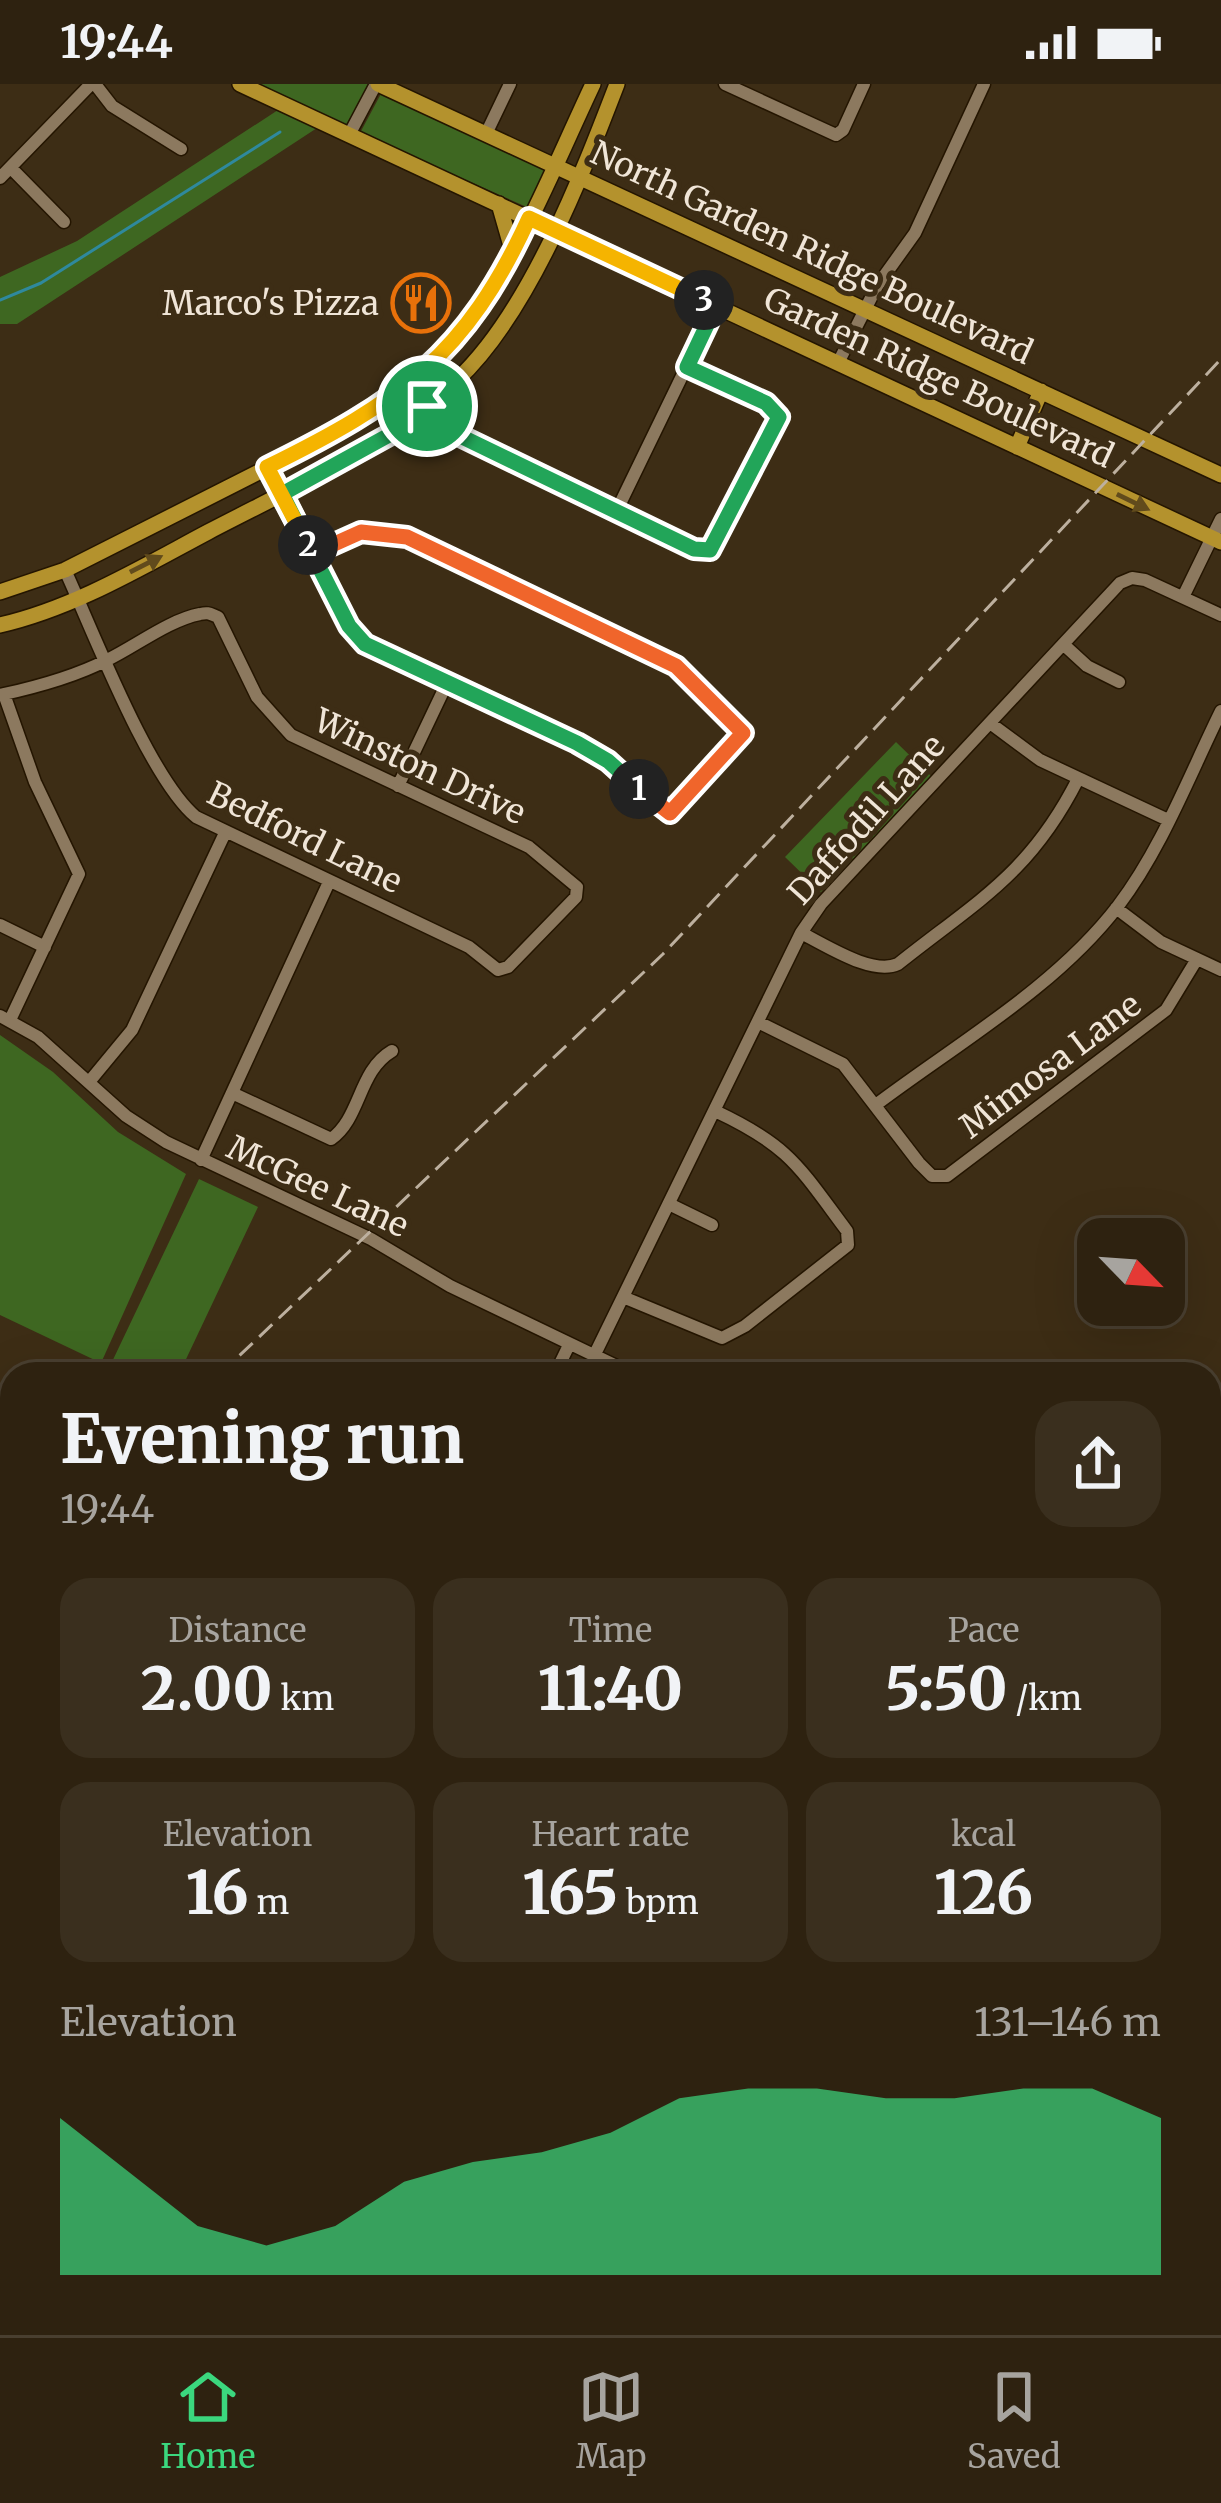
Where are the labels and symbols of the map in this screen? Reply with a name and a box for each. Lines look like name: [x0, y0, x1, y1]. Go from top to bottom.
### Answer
street label: North Garden Ridge Boulevard: [584, 132, 1039, 373]
pin: 3: [674, 270, 734, 330]
restaurant icon: Marco's Pizza: [390, 272, 452, 334]
street label: Garden Ridge Boulevard: [757, 278, 1120, 477]
place label: Marco's Pizza: [162, 283, 379, 324]
pin: [376, 355, 478, 457]
one-way arrow: [1116, 492, 1151, 512]
pin: 2: [278, 515, 338, 575]
one-way arrow: [129, 555, 164, 575]
street label: Winston Drive: [307, 699, 532, 833]
street label: Daffodil Lane: [779, 726, 953, 913]
pin: 1: [609, 759, 669, 819]
street label: Bedford Lane: [201, 773, 409, 902]
street label: Mimosa Lane: [952, 984, 1149, 1147]
street label: McGee Lane: [221, 1127, 415, 1246]
north arrow: [1077, 1218, 1185, 1326]

